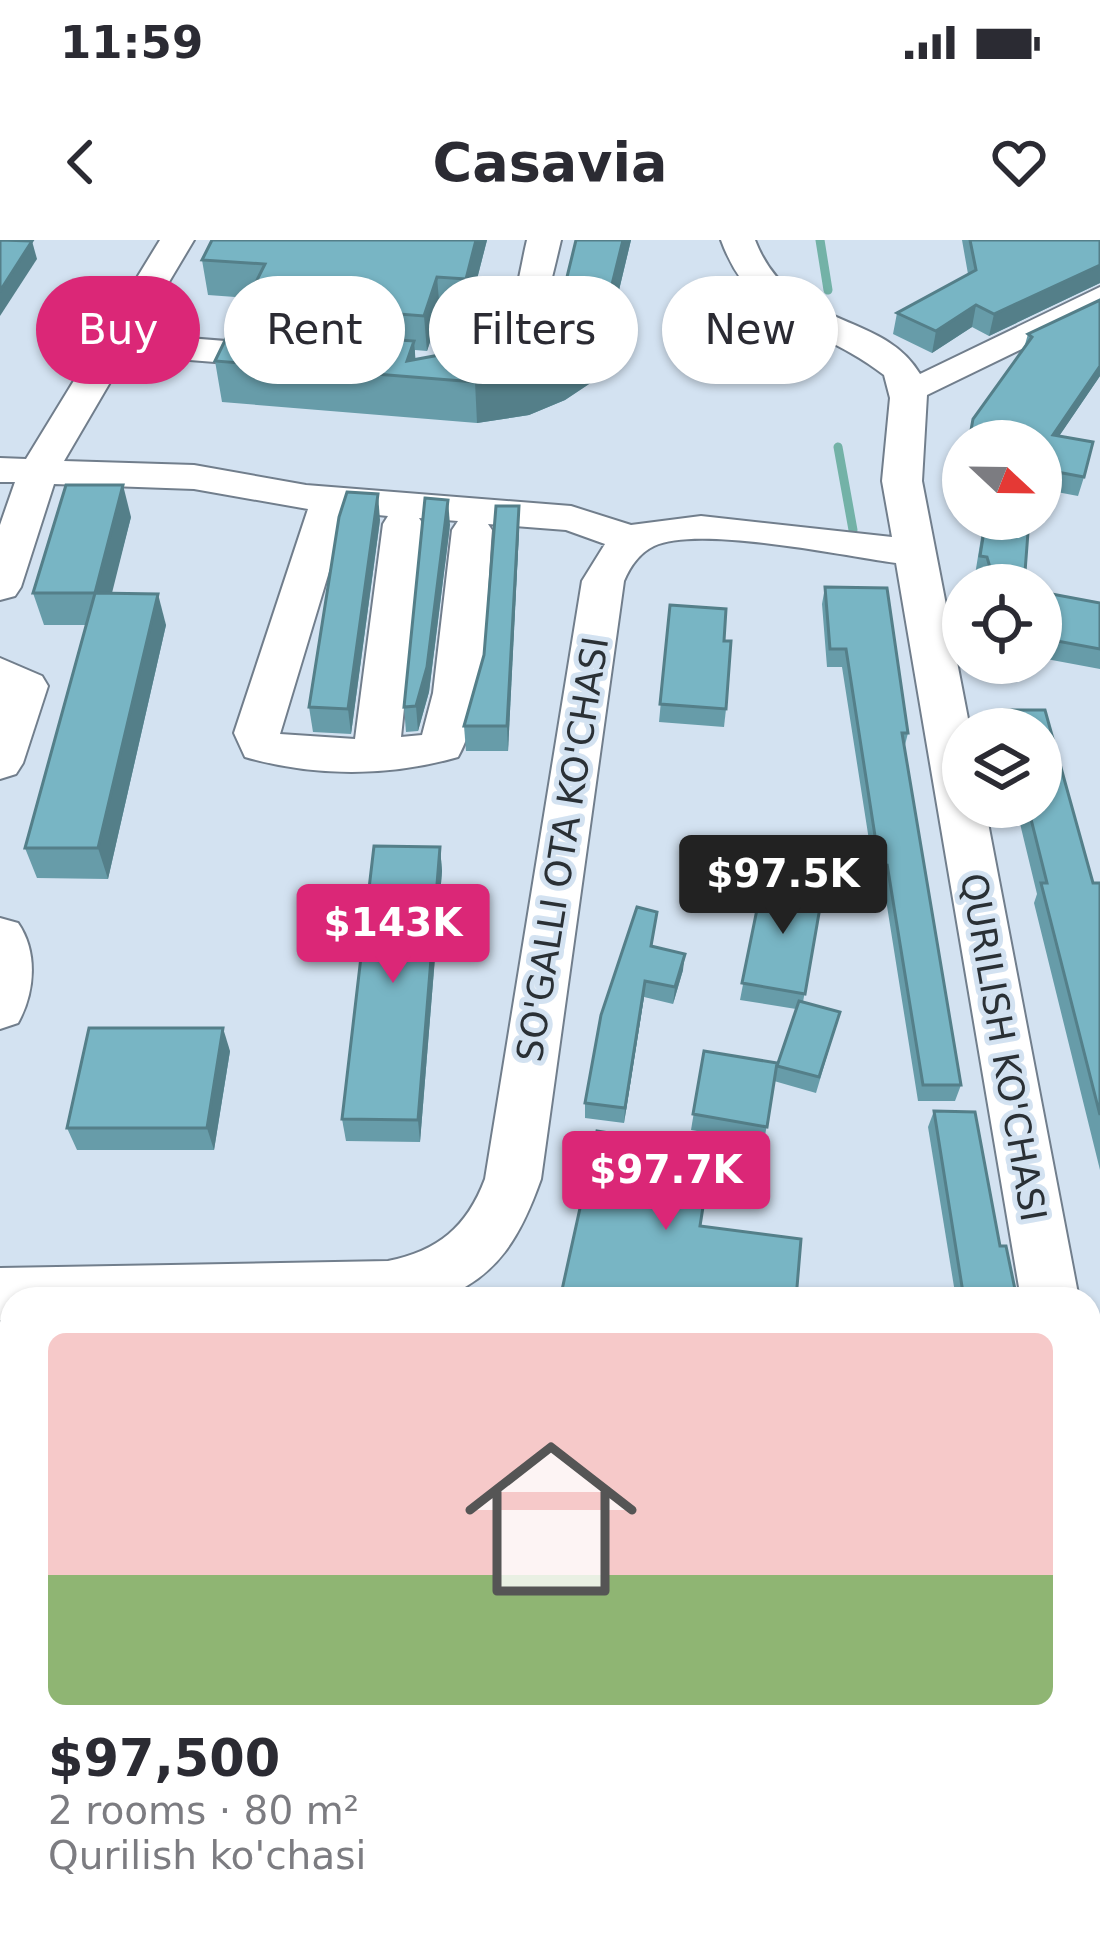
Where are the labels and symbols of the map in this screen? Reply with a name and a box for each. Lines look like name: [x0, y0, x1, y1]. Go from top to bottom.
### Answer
north arrow: [942, 420, 1062, 540]
street label: SO'GALLI OTA KO'CHASI: [509, 634, 616, 1064]
pin: $97.5K: [685, 835, 881, 937]
street label: QURILISH KO'CHASI: [953, 870, 1054, 1224]
pin: $143K: [309, 884, 477, 986]
pin: $97.7K: [568, 1131, 764, 1233]

